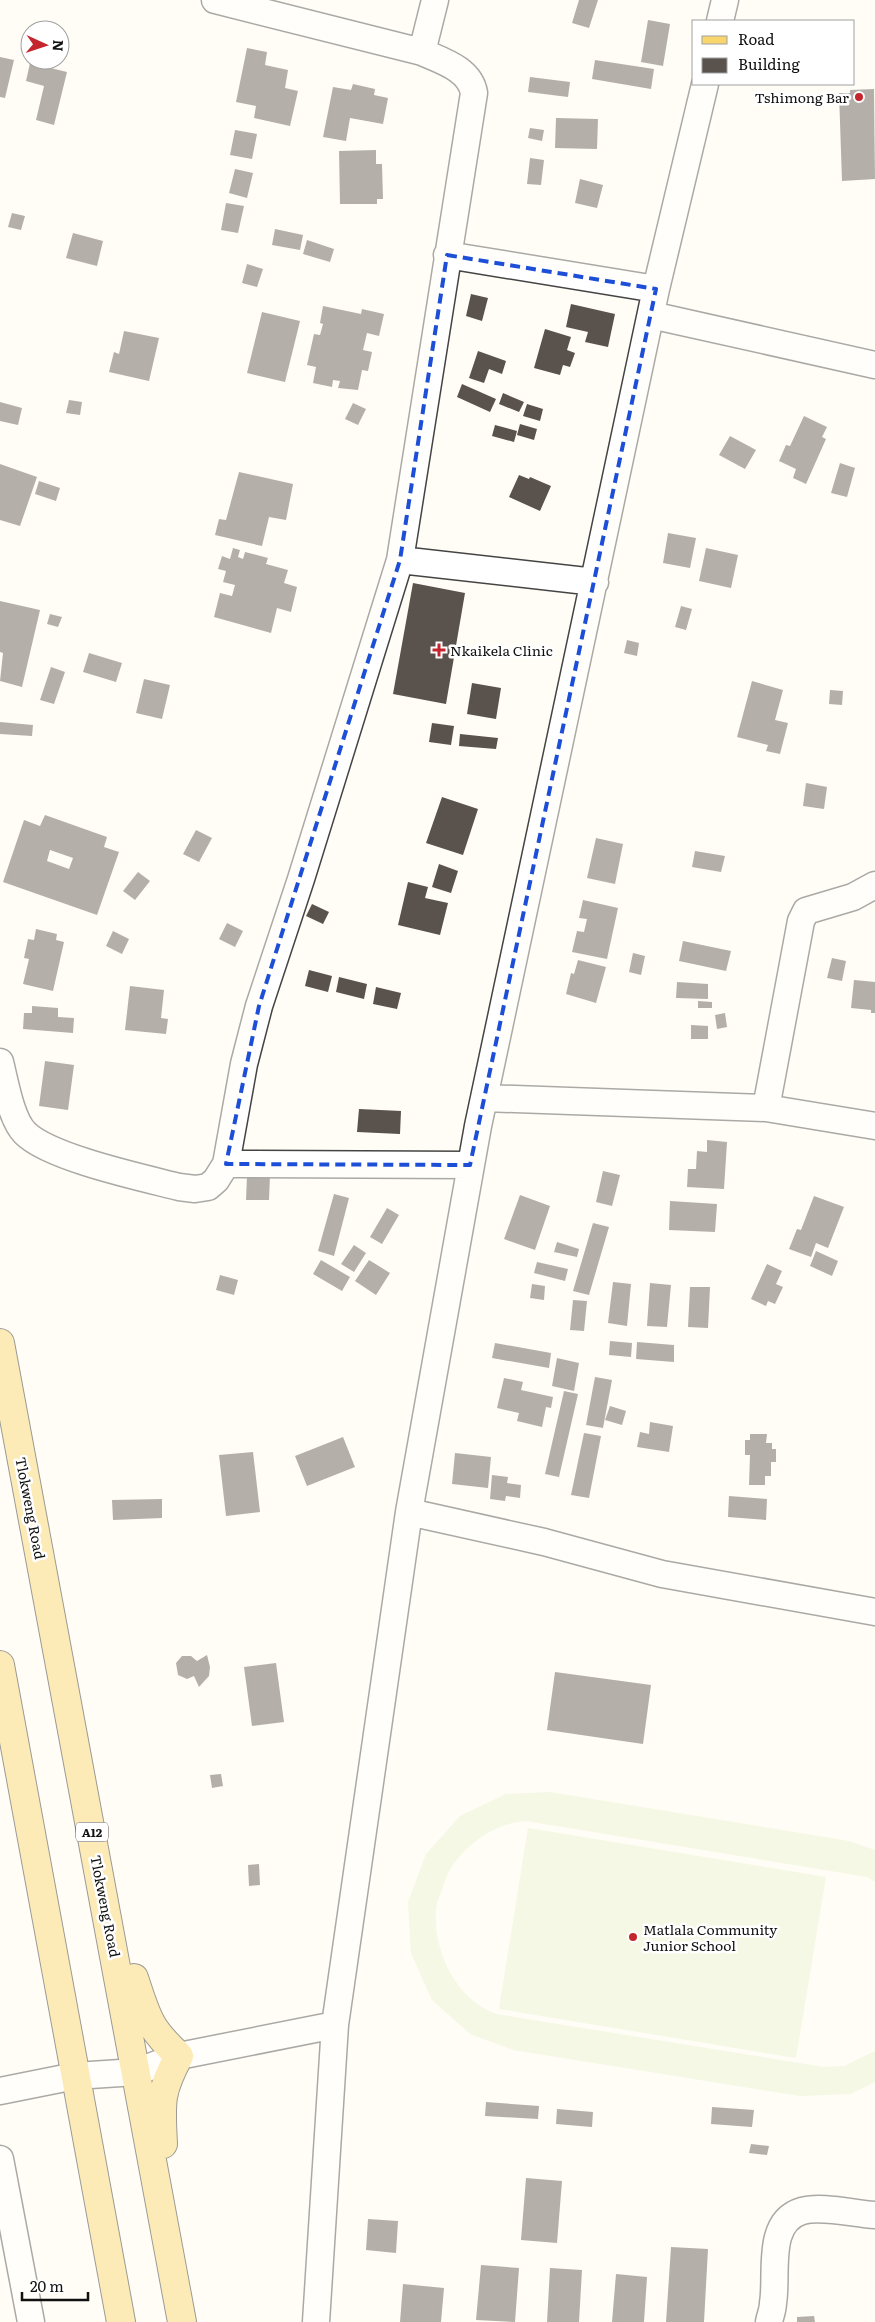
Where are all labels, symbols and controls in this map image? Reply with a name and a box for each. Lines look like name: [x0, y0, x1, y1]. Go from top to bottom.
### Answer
north arrow: [20, 20, 70, 70]
legend: [692, 20, 855, 85]
text: Road: [738, 27, 774, 50]
text: N: [49, 39, 69, 52]
text: Building: [738, 52, 800, 75]
place label: Tshimong Bar: [754, 87, 849, 107]
marker: Tshimong Bar: [853, 91, 865, 103]
place label: Nkaikela Clinic: [450, 640, 553, 660]
marker: Nkaikela Clinic: [432, 643, 446, 657]
street label: Tlokweng Road: [11, 1455, 51, 1561]
road number: A12: [76, 1822, 108, 1841]
street label: Tlokweng Road: [86, 1853, 126, 1959]
place label: Matlala Community Junior School: [643, 1919, 778, 1955]
marker: Matlala Community Junior School: [627, 1931, 639, 1943]
scale bar: [22, 2270, 89, 2302]
text: 20 m: [30, 2274, 64, 2297]

